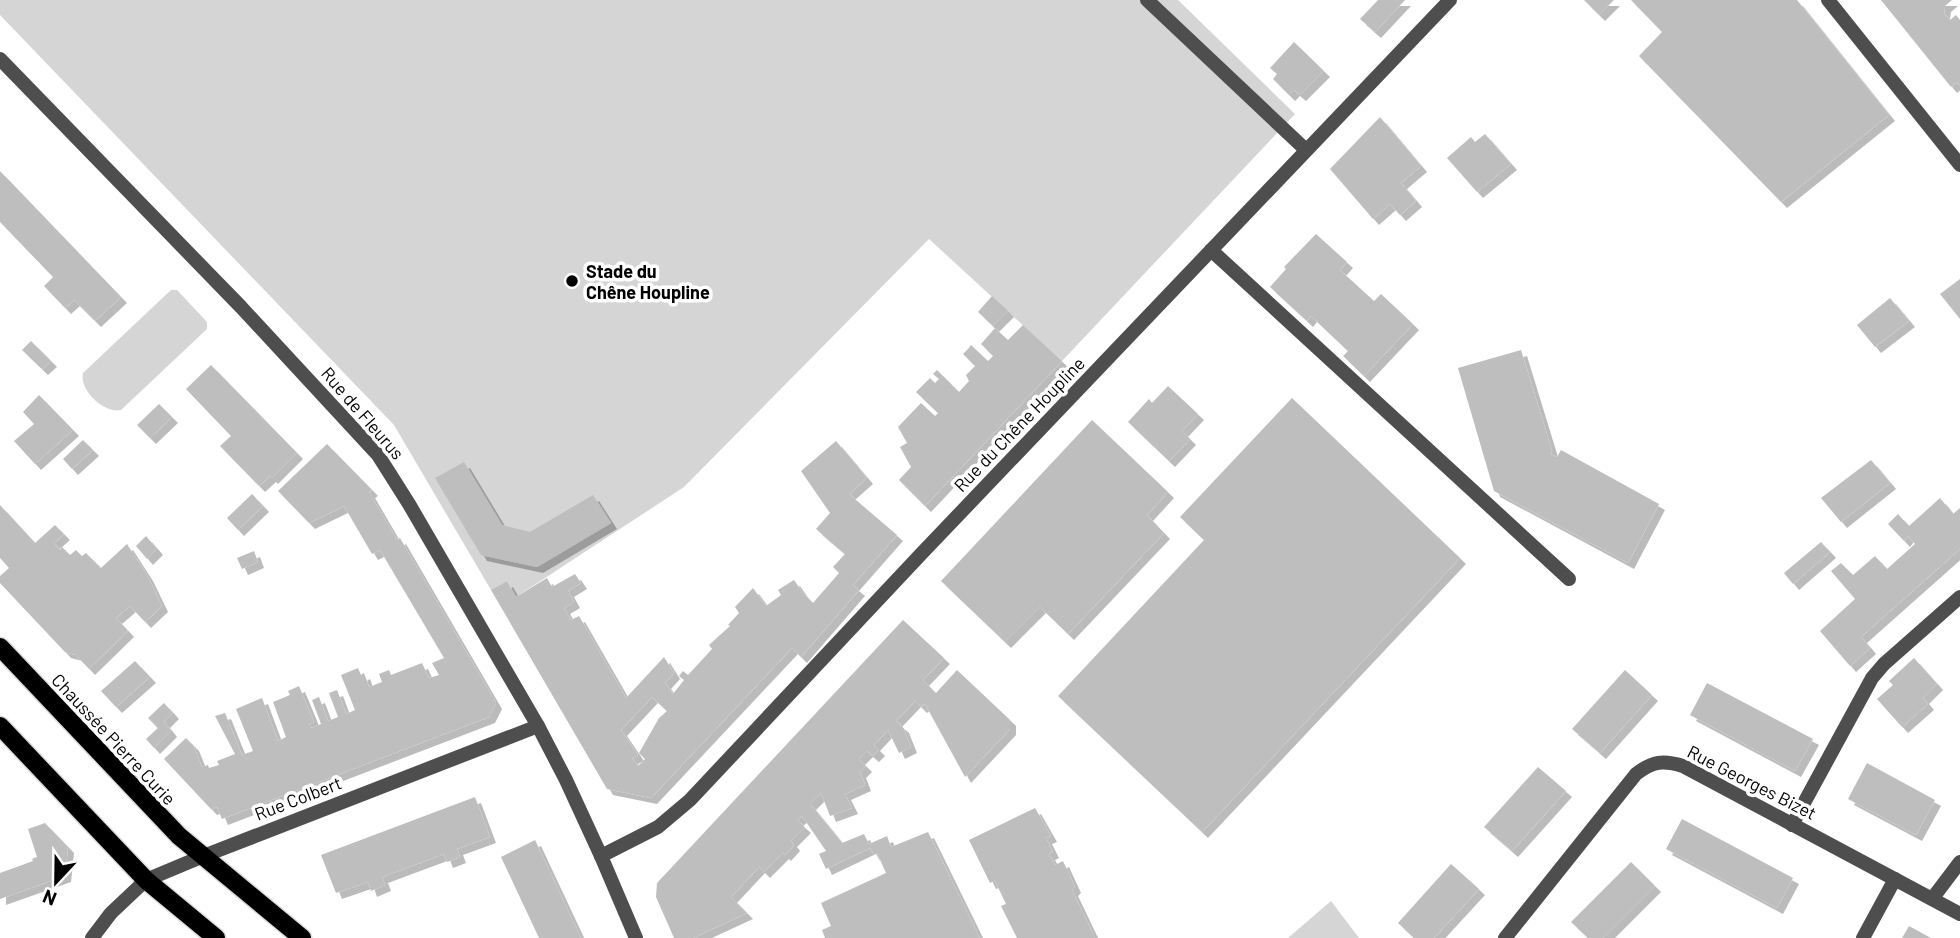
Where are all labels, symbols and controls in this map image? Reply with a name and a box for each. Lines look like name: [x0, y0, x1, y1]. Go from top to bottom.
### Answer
place label: Stade du Chêne Houpline: [586, 260, 710, 303]
marker: Stade du Chêne Houpline: [564, 273, 580, 289]
street label: Rue du Chêne Houpline: [949, 352, 1089, 496]
street label: Rue de Fleurus: [317, 362, 409, 464]
street label: Chaussée Pierre Curie: [47, 669, 181, 809]
street label: Rue Georges Bizet: [1684, 740, 1820, 824]
street label: Rue Colbert: [251, 771, 345, 825]
north arrow: [21, 847, 91, 917]
text: N: [39, 885, 60, 911]

